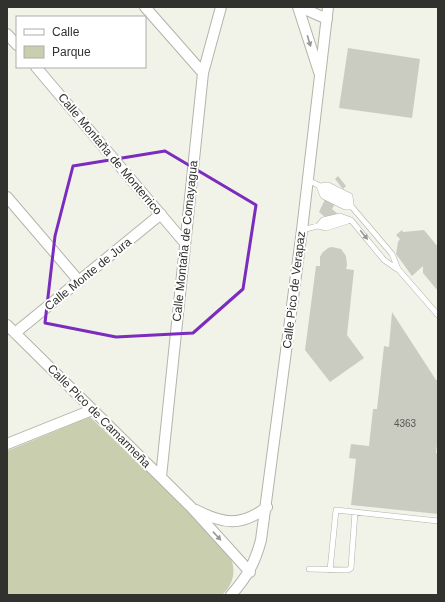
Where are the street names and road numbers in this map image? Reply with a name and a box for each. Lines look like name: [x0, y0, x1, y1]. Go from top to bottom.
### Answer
street label: Calle Montaña de Monterrico: [55, 90, 165, 218]
street label: Calle Montaña de Comayagua: [170, 159, 200, 322]
street label: Calle Pico de Verapaz: [280, 231, 308, 349]
street label: Calle Monte de Jura: [42, 235, 134, 313]
street label: Calle Pico de Camarmeña: [45, 362, 154, 471]

